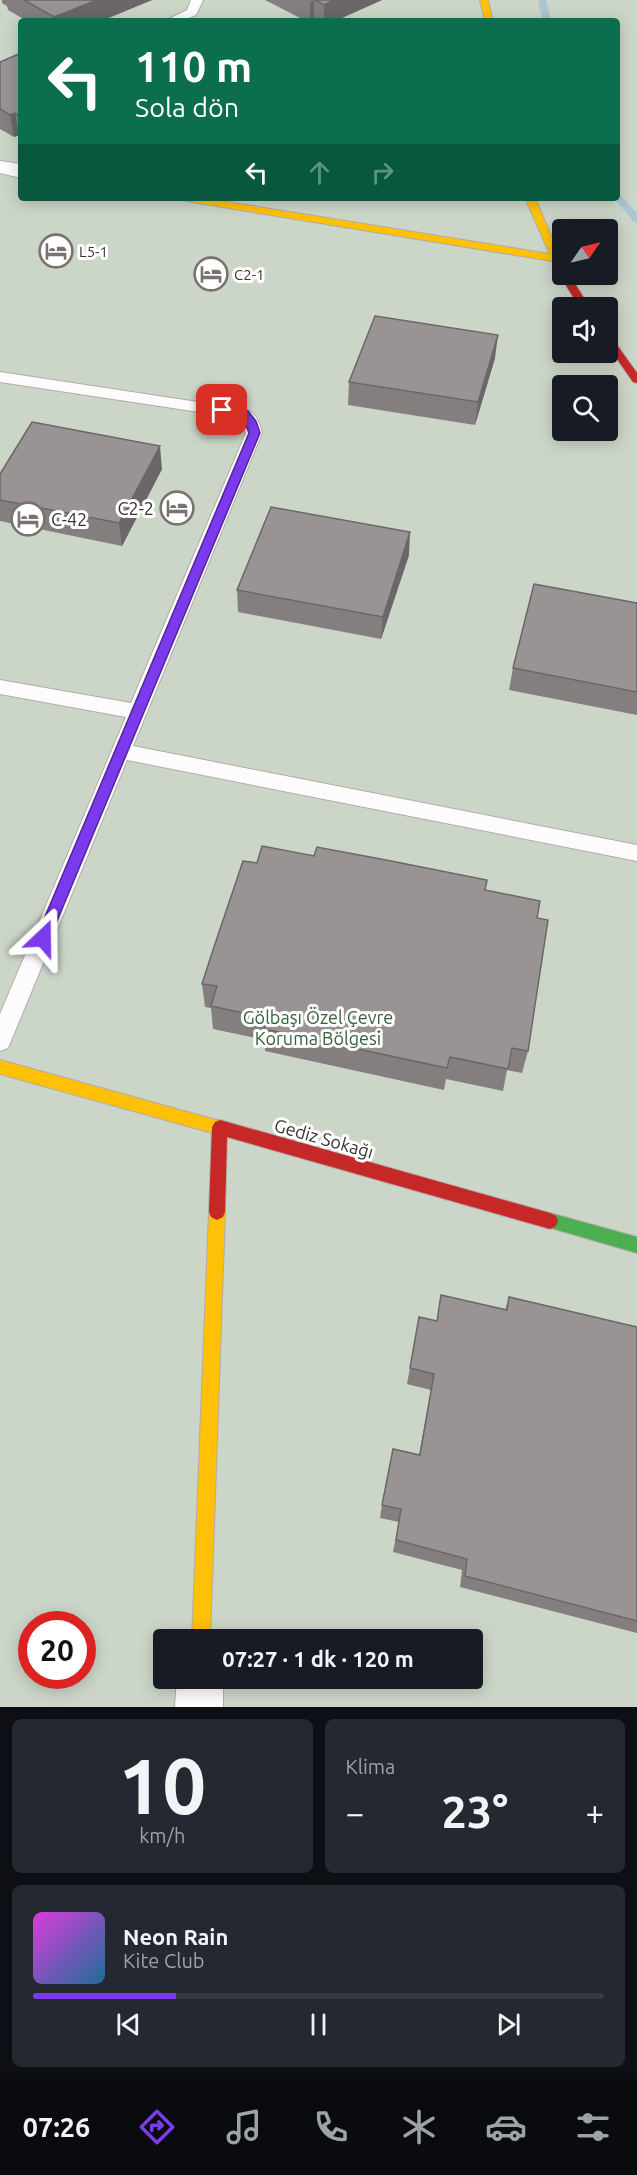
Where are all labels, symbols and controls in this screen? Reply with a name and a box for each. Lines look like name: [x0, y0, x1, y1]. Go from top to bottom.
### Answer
icon: left: [36, 42, 114, 120]
text: 110 m: [135, 43, 252, 90]
text: Sola dön: [135, 92, 239, 122]
icon: left: [240, 156, 273, 189]
icon: ahead: [303, 156, 336, 189]
icon: right: [366, 156, 399, 189]
north arrow: [552, 219, 618, 285]
map controls: [552, 219, 618, 441]
hotel icon: L5-1: [38, 233, 74, 269]
place label: L5-1: [79, 243, 108, 260]
hotel icon: C2-1: [193, 256, 229, 292]
place label: C2-1: [234, 266, 264, 283]
button: sound: [552, 297, 618, 363]
button: search: [552, 375, 618, 441]
pin: [196, 384, 247, 435]
icon: arrive: [205, 393, 238, 426]
hotel icon: C2-2: [159, 490, 195, 526]
place label: C2-2: [117, 498, 154, 518]
hotel icon: C-42: [10, 501, 46, 537]
place label: C-42: [51, 509, 87, 529]
position arrow: [11.0, 906, 75.0, 970]
park label: Gölbaşı Özel Çevre Koruma Bölgesi: [243, 1007, 393, 1048]
street label: Gediz Sokağı: [272, 1114, 376, 1162]
speed limit sign: 20: [18, 1611, 96, 1689]
text: 07:27 · 1 dk · 120 m: [222, 1646, 414, 1671]
text: 10: [118, 1741, 206, 1829]
text: Klima: [346, 1755, 395, 1778]
text: 23°: [441, 1786, 508, 1837]
text: −: [346, 1794, 364, 1831]
text: +: [585, 1794, 604, 1831]
text: km/h: [139, 1824, 185, 1847]
text: Neon Rain: [123, 1924, 228, 1949]
text: Kite Club: [123, 1949, 205, 1972]
icon: previous: [112, 2008, 145, 2041]
icon: pause: [302, 2008, 335, 2041]
icon: next: [492, 2008, 525, 2041]
icon: directions: [136, 2106, 178, 2148]
icon: music: [223, 2106, 265, 2148]
icon: phone: [310, 2106, 352, 2148]
icon: climate: [398, 2106, 440, 2148]
icon: car: [485, 2106, 527, 2148]
icon: filters: [572, 2106, 614, 2148]
text: 07:26: [23, 2112, 90, 2142]

